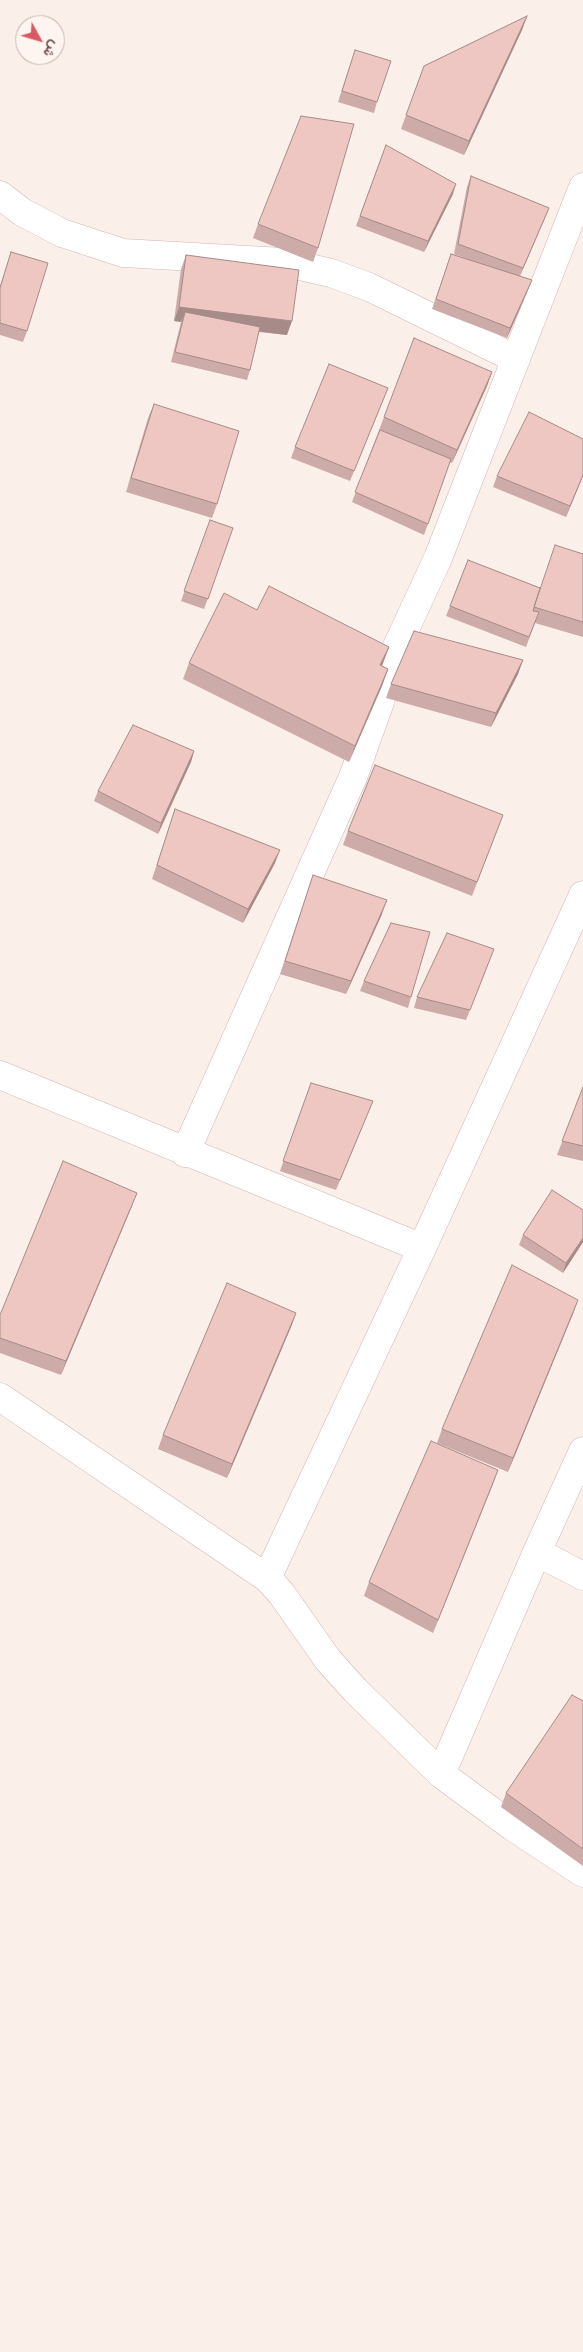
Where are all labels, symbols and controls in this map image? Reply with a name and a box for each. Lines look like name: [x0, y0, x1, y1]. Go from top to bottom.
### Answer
north arrow: [15, 15, 65, 65]
text: ش: [39, 37, 64, 62]

